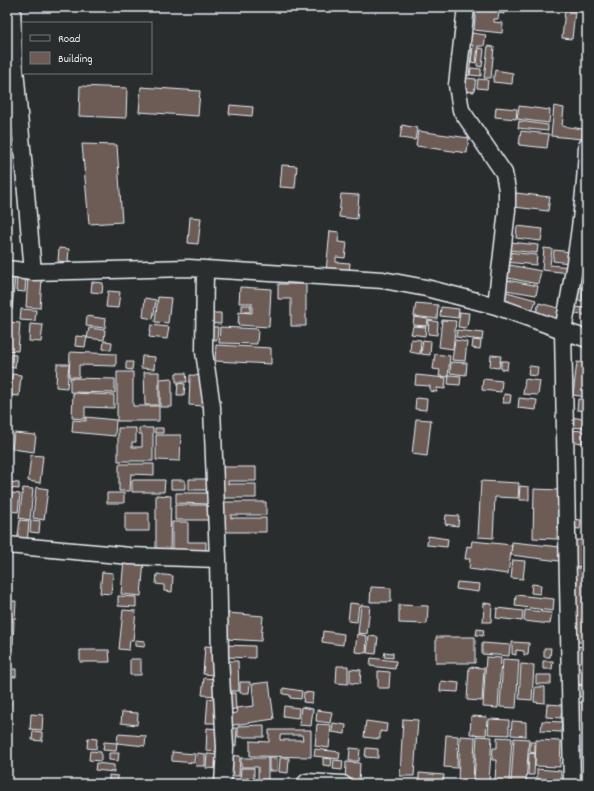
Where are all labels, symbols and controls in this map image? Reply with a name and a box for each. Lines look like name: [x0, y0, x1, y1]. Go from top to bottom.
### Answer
legend: [22, 22, 152, 74]
text: Road: [58, 31, 80, 48]
text: Building: [58, 51, 93, 68]

